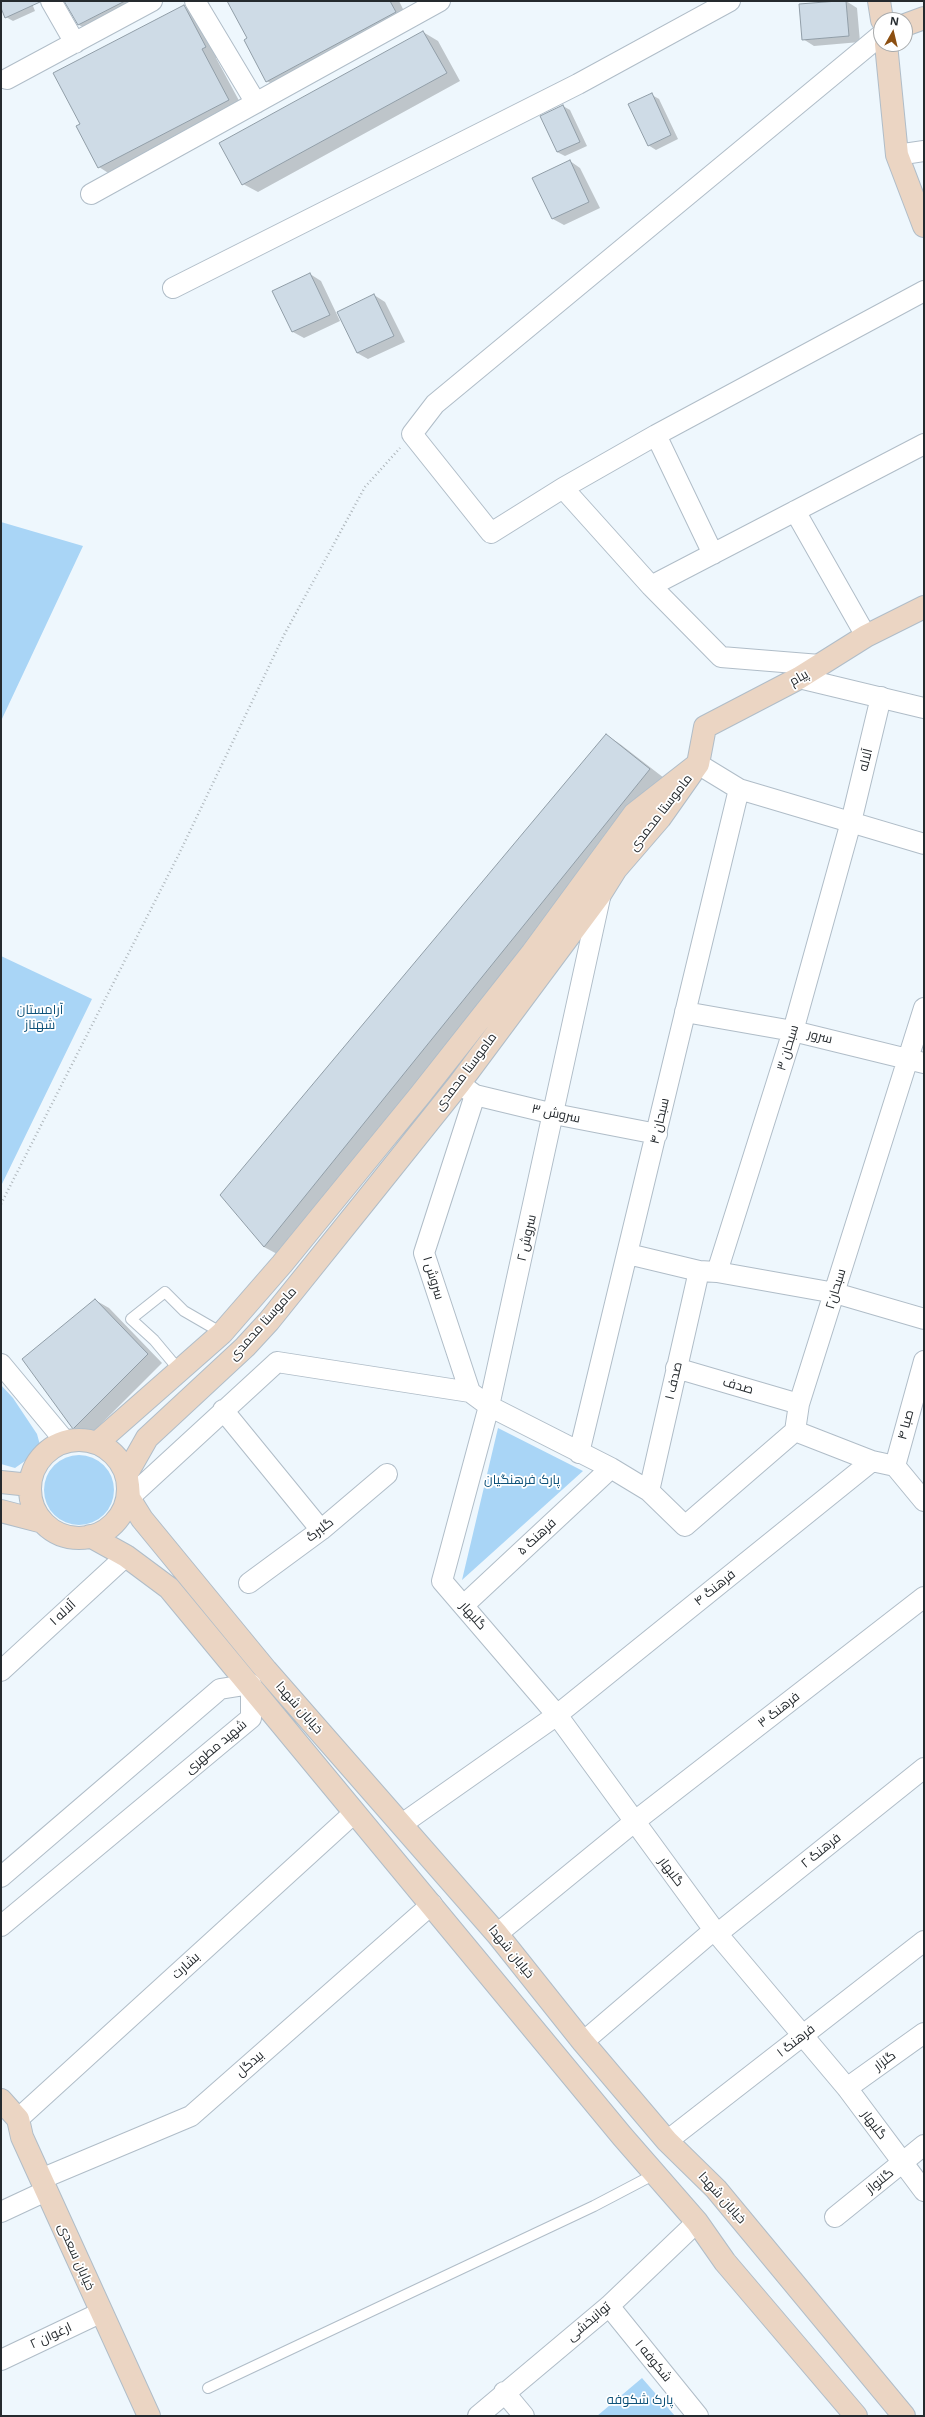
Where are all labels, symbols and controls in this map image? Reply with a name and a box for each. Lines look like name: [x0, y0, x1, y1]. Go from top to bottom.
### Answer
north arrow: [873, 12, 913, 52]
text: N: [889, 13, 900, 29]
street label: پیام: [787, 666, 811, 690]
street label: آلاله: [856, 747, 876, 773]
street label: ماموستا محمدی: [626, 771, 696, 855]
park label: آرامستان شهناز: [17, 1002, 63, 1033]
street label: سبحان ۳: [774, 1023, 802, 1073]
street label: سرور: [806, 1026, 834, 1048]
street label: ماموستا محمدی: [432, 1030, 500, 1114]
street label: سبحان ۴: [647, 1096, 673, 1146]
street label: سروش ۳: [530, 1101, 582, 1127]
street label: سروش ۲: [514, 1213, 540, 1263]
street label: سروش ۱: [419, 1254, 447, 1302]
street label: سبحان۲: [822, 1267, 850, 1311]
street label: ماموستا محمدی: [226, 1284, 300, 1364]
street label: صدف ۱: [662, 1361, 686, 1401]
street label: صدف: [721, 1374, 755, 1398]
street label: صبا ۴: [895, 1408, 917, 1442]
park label: پارک فرهنگیان: [484, 1472, 560, 1488]
street label: گلبرگ: [303, 1514, 337, 1546]
street label: فرهنگ ۵: [514, 1515, 560, 1559]
street label: فرهنگ ۴: [691, 1567, 739, 1609]
street label: آلاله ۱: [47, 1597, 79, 1629]
street label: گلبهار: [456, 1599, 490, 1633]
street label: خیابان شهدا: [272, 1679, 326, 1737]
street label: فرهنگ ۳: [755, 1689, 803, 1731]
street label: شهید مطهری: [182, 1717, 250, 1777]
street label: فرهنگ ۲: [798, 1830, 844, 1872]
street label: گلبهار: [655, 1854, 687, 1890]
street label: خیابان شهدا: [485, 1922, 537, 1982]
street label: بشارت: [169, 1949, 203, 1983]
street label: فرهنگ ۱: [774, 2021, 818, 2061]
street label: بیدگل: [233, 2048, 267, 2080]
street label: گلزار: [871, 2048, 899, 2074]
street label: گلبهار: [858, 2107, 890, 2143]
street label: گلنواز: [863, 2165, 897, 2197]
street label: خیابان شهدا: [695, 2169, 749, 2227]
street label: خیابان سعدی: [54, 2221, 98, 2293]
street label: توانبخشی: [564, 2299, 614, 2345]
street label: ارغوان ۲: [28, 2320, 74, 2352]
street label: شکوفه ۱: [631, 2337, 675, 2385]
park label: پارک شکوفه: [607, 2392, 673, 2408]

